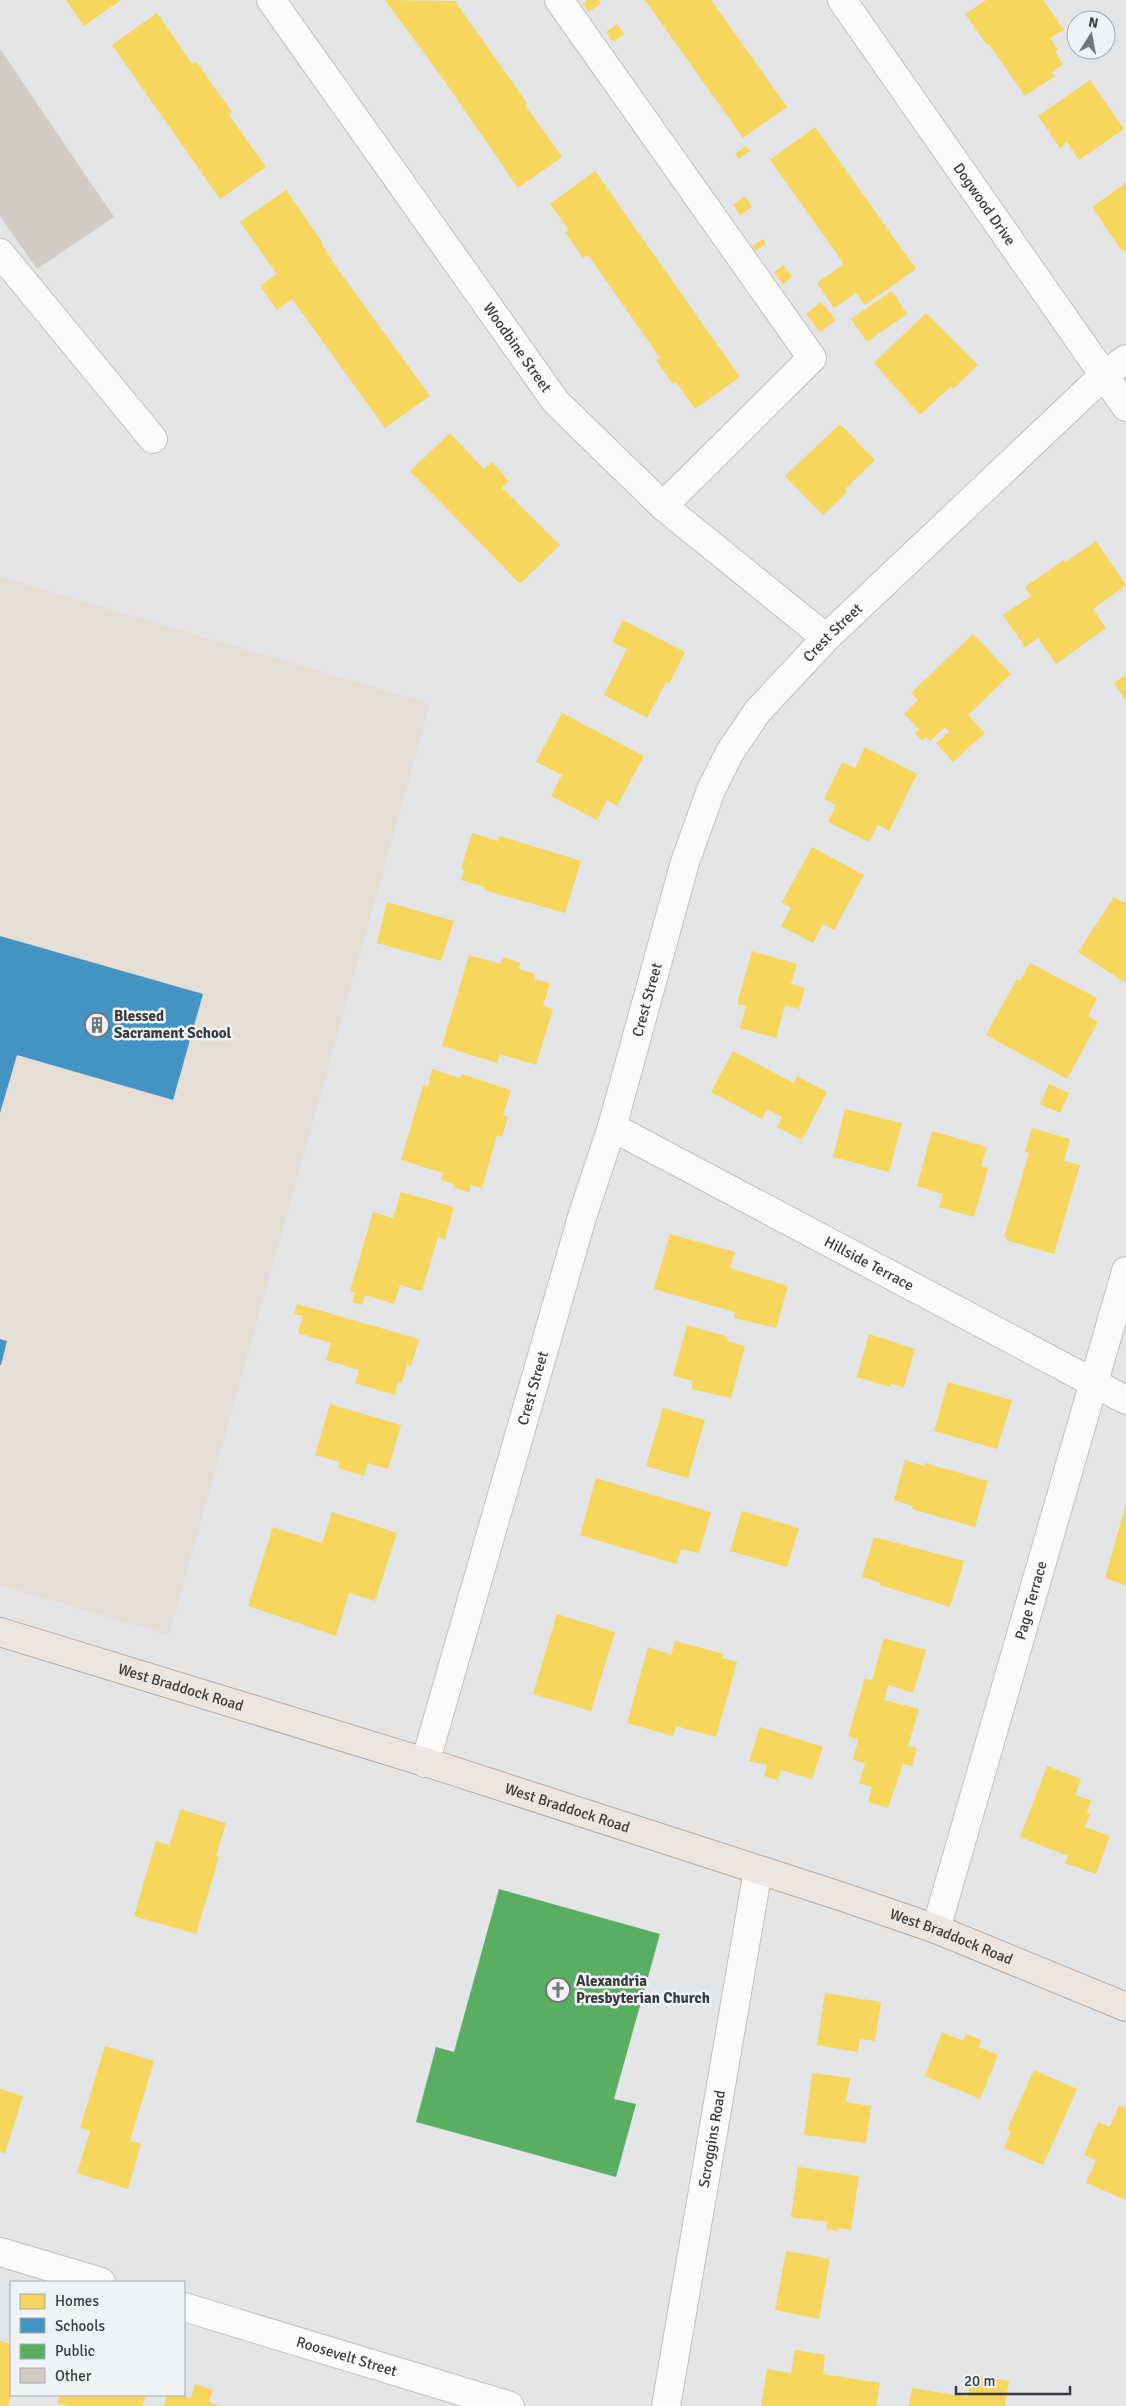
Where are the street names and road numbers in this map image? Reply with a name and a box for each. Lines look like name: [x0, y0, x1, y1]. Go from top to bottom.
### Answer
street label: Dogwood Drive: [949, 159, 1020, 249]
street label: Woodbine Street: [479, 299, 555, 396]
street label: Crest Street: [799, 599, 866, 666]
street label: Crest Street: [628, 961, 666, 1039]
street label: Hillside Terrace: [821, 1232, 917, 1295]
street label: Crest Street: [514, 1349, 552, 1427]
street label: Page Terrace: [1011, 1559, 1051, 1642]
street label: West Braddock Road: [116, 1660, 246, 1715]
street label: West Braddock Road: [503, 1779, 632, 1836]
street label: West Braddock Road: [887, 1905, 1015, 1969]
street label: Scroggins Road: [695, 2089, 729, 2189]
street label: Roosevelt Street: [294, 2333, 399, 2380]

